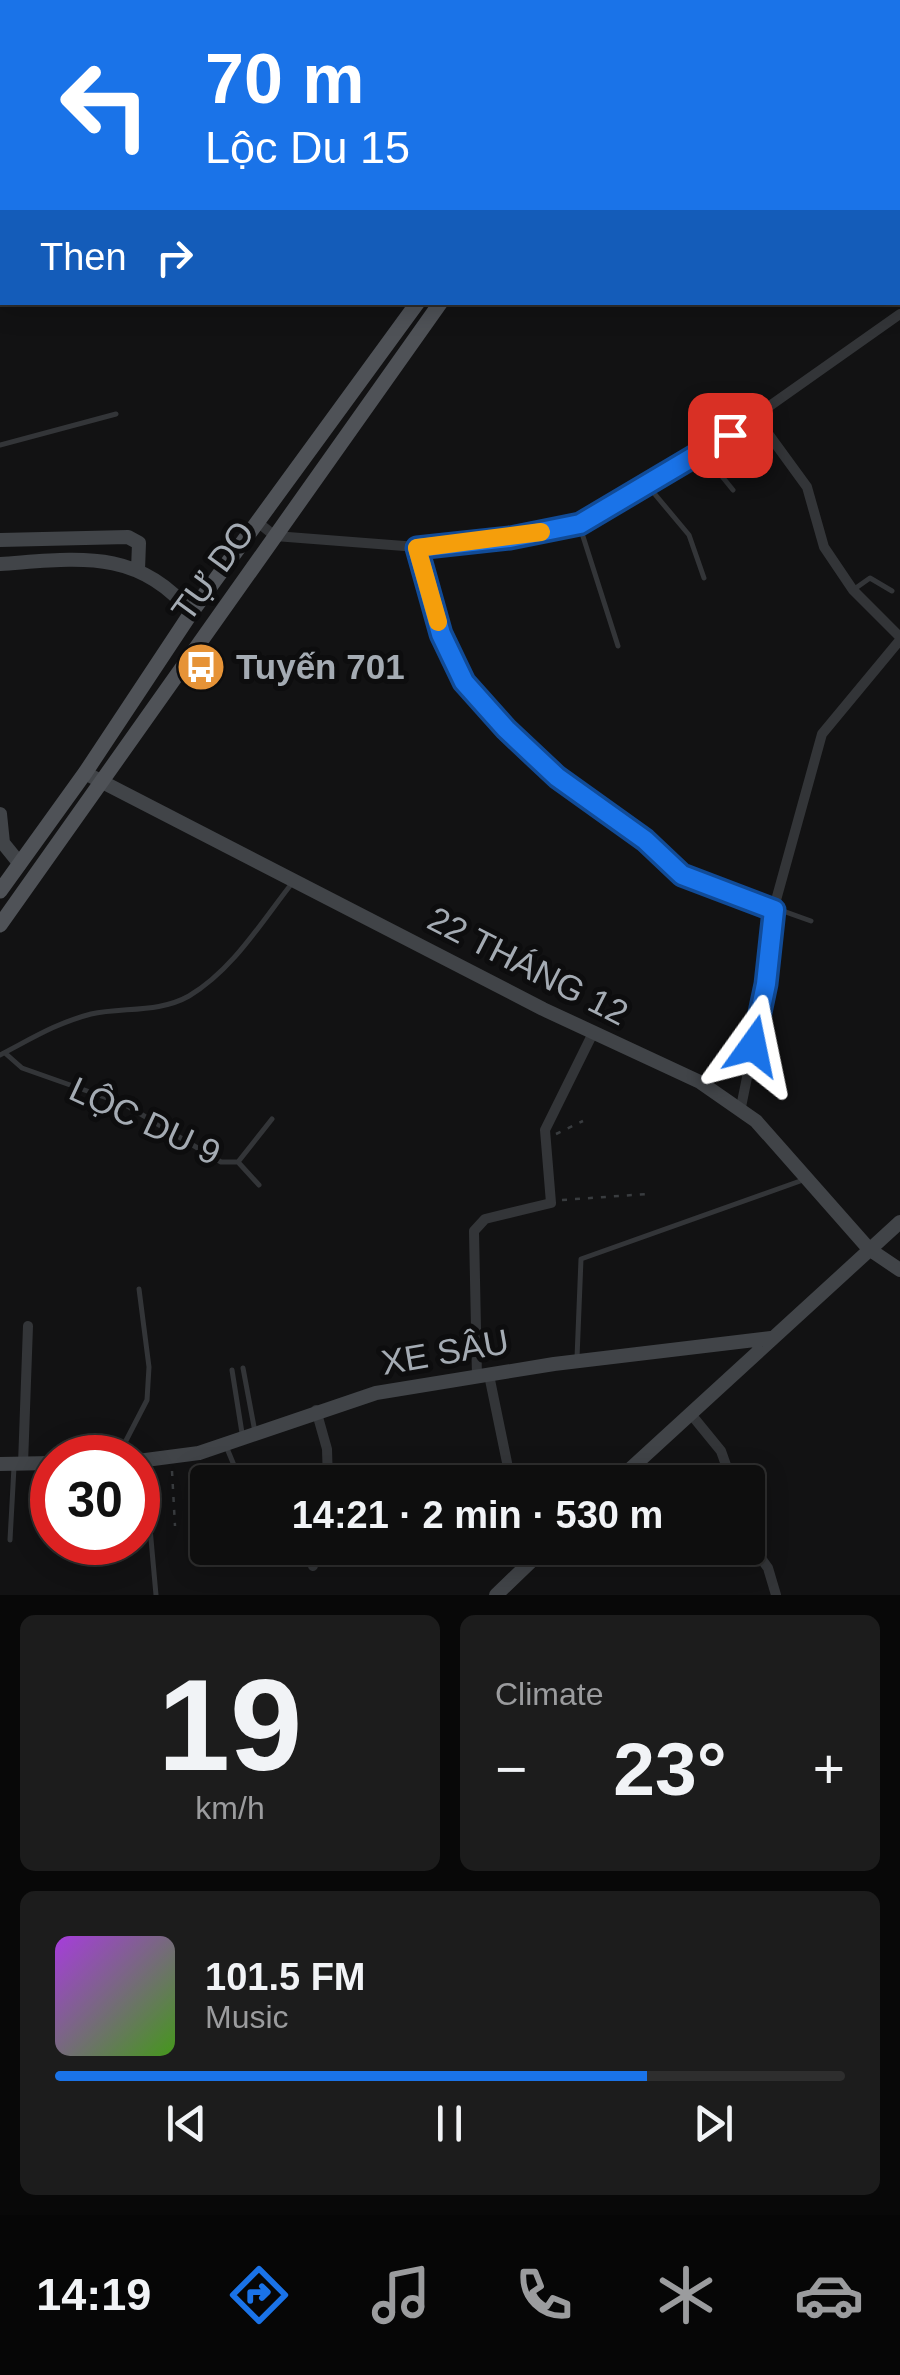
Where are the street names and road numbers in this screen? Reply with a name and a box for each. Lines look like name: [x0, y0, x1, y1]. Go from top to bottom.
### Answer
street label: TỰ DO: [163, 513, 262, 628]
street label: 22 THÁNG 12: [422, 898, 635, 1033]
street label: LỘC DU 9: [64, 1069, 227, 1172]
street label: XE SÂU: [378, 1321, 512, 1382]

